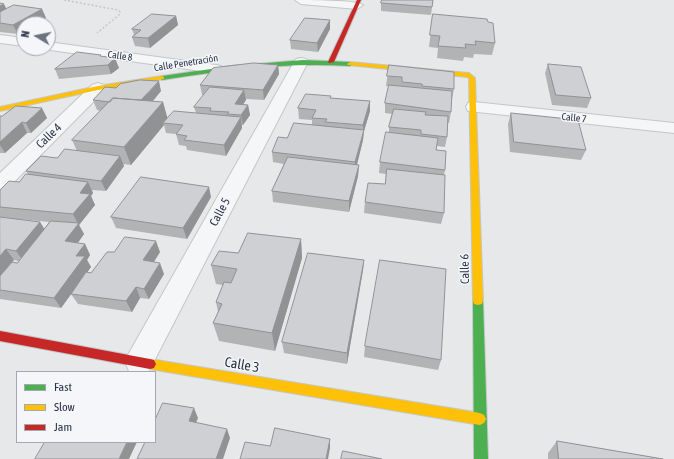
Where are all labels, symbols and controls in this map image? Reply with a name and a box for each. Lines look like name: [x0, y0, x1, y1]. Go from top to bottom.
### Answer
north arrow: [16, 16, 56, 56]
text: N: [19, 30, 32, 38]
street label: Calle 8: [107, 48, 133, 64]
street label: Calle Penetración: [153, 52, 219, 74]
street label: Calle 7: [561, 111, 587, 125]
street label: Calle 4: [33, 120, 65, 152]
street label: Calle 5: [207, 195, 233, 229]
street label: Calle 6: [458, 254, 472, 284]
street label: Calle 3: [223, 354, 261, 376]
legend: [16, 371, 156, 443]
text: Fast: [54, 380, 72, 394]
text: Slow: [54, 400, 75, 414]
text: Jam: [54, 420, 72, 434]

